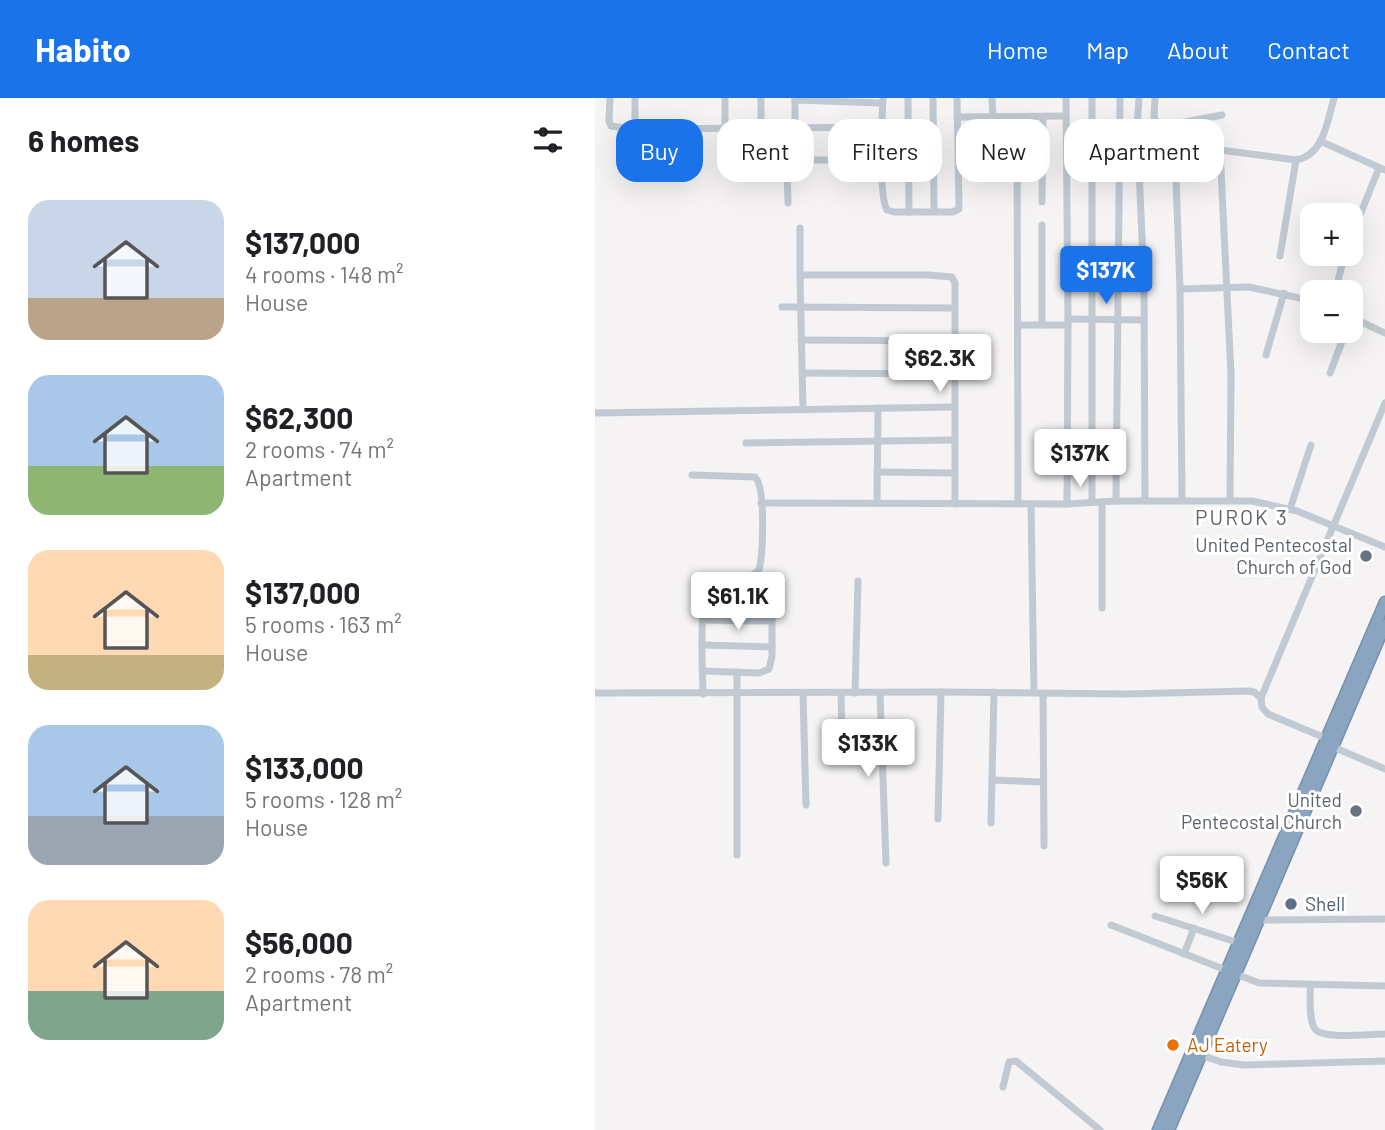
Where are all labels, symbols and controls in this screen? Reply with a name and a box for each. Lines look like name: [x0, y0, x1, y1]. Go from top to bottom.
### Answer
text: Habito: [35, 29, 131, 69]
text: Home: [987, 35, 1048, 64]
text: Map: [1086, 35, 1129, 64]
text: About: [1167, 35, 1229, 64]
text: Contact: [1267, 35, 1350, 64]
chip: Buy: [616, 119, 703, 182]
chip: Rent: [717, 119, 814, 182]
chip: Filters: [828, 119, 942, 182]
chip: New: [956, 119, 1050, 182]
chip: Apartment: [1064, 119, 1224, 182]
icon: filters: [529, 121, 567, 159]
text: 6 homes: [28, 122, 139, 158]
map controls: [1300, 203, 1363, 343]
button: +: [1300, 203, 1363, 266]
text: $137,000: [245, 224, 360, 260]
icon: home: [84, 228, 168, 312]
pin: $137K: [1057, 246, 1155, 306]
text: $137K: [1076, 255, 1136, 283]
text: 4 rooms · 148 m²: [245, 260, 404, 288]
button: −: [1300, 280, 1363, 343]
text: House: [245, 288, 308, 316]
pin: $62.3K: [883, 334, 997, 394]
text: $62.3K: [904, 343, 976, 371]
text: $62,300: [245, 399, 353, 435]
icon: home: [84, 403, 168, 487]
pin: $137K: [1031, 430, 1129, 489]
text: 2 rooms · 74 m²: [245, 435, 394, 463]
text: $137K: [1050, 438, 1110, 466]
text: Apartment: [245, 463, 352, 491]
district label: PUROK 3: [1195, 504, 1289, 529]
place label: United Pentecostal Church of God: [1195, 533, 1352, 578]
marker: United Pentecostal Church of God: [1358, 548, 1374, 564]
pin: $61.1K: [681, 573, 795, 632]
text: $137,000: [245, 574, 360, 610]
icon: home: [84, 578, 168, 662]
text: $61.1K: [707, 581, 769, 609]
text: 5 rooms · 163 m²: [245, 610, 402, 638]
text: House: [245, 638, 308, 666]
pin: $133K: [819, 720, 917, 779]
text: $133K: [838, 728, 898, 756]
text: $133,000: [245, 749, 364, 785]
icon: home: [84, 753, 168, 837]
text: 5 rooms · 128 m²: [245, 785, 402, 813]
place label: United Pentecostal Church: [1181, 788, 1342, 833]
marker: United Pentecostal Church: [1348, 803, 1364, 819]
text: House: [245, 813, 308, 841]
pin: $56K: [1161, 856, 1243, 916]
text: $56K: [1176, 865, 1228, 893]
place label: Shell: [1305, 892, 1345, 915]
marker: Shell: [1283, 896, 1299, 912]
text: $56,000: [245, 924, 353, 960]
icon: home: [84, 928, 168, 1012]
text: 2 rooms · 78 m²: [245, 960, 393, 988]
text: Apartment: [245, 988, 352, 1016]
place label: AJ Eatery: [1187, 1033, 1268, 1056]
marker: AJ Eatery: [1165, 1037, 1181, 1053]

